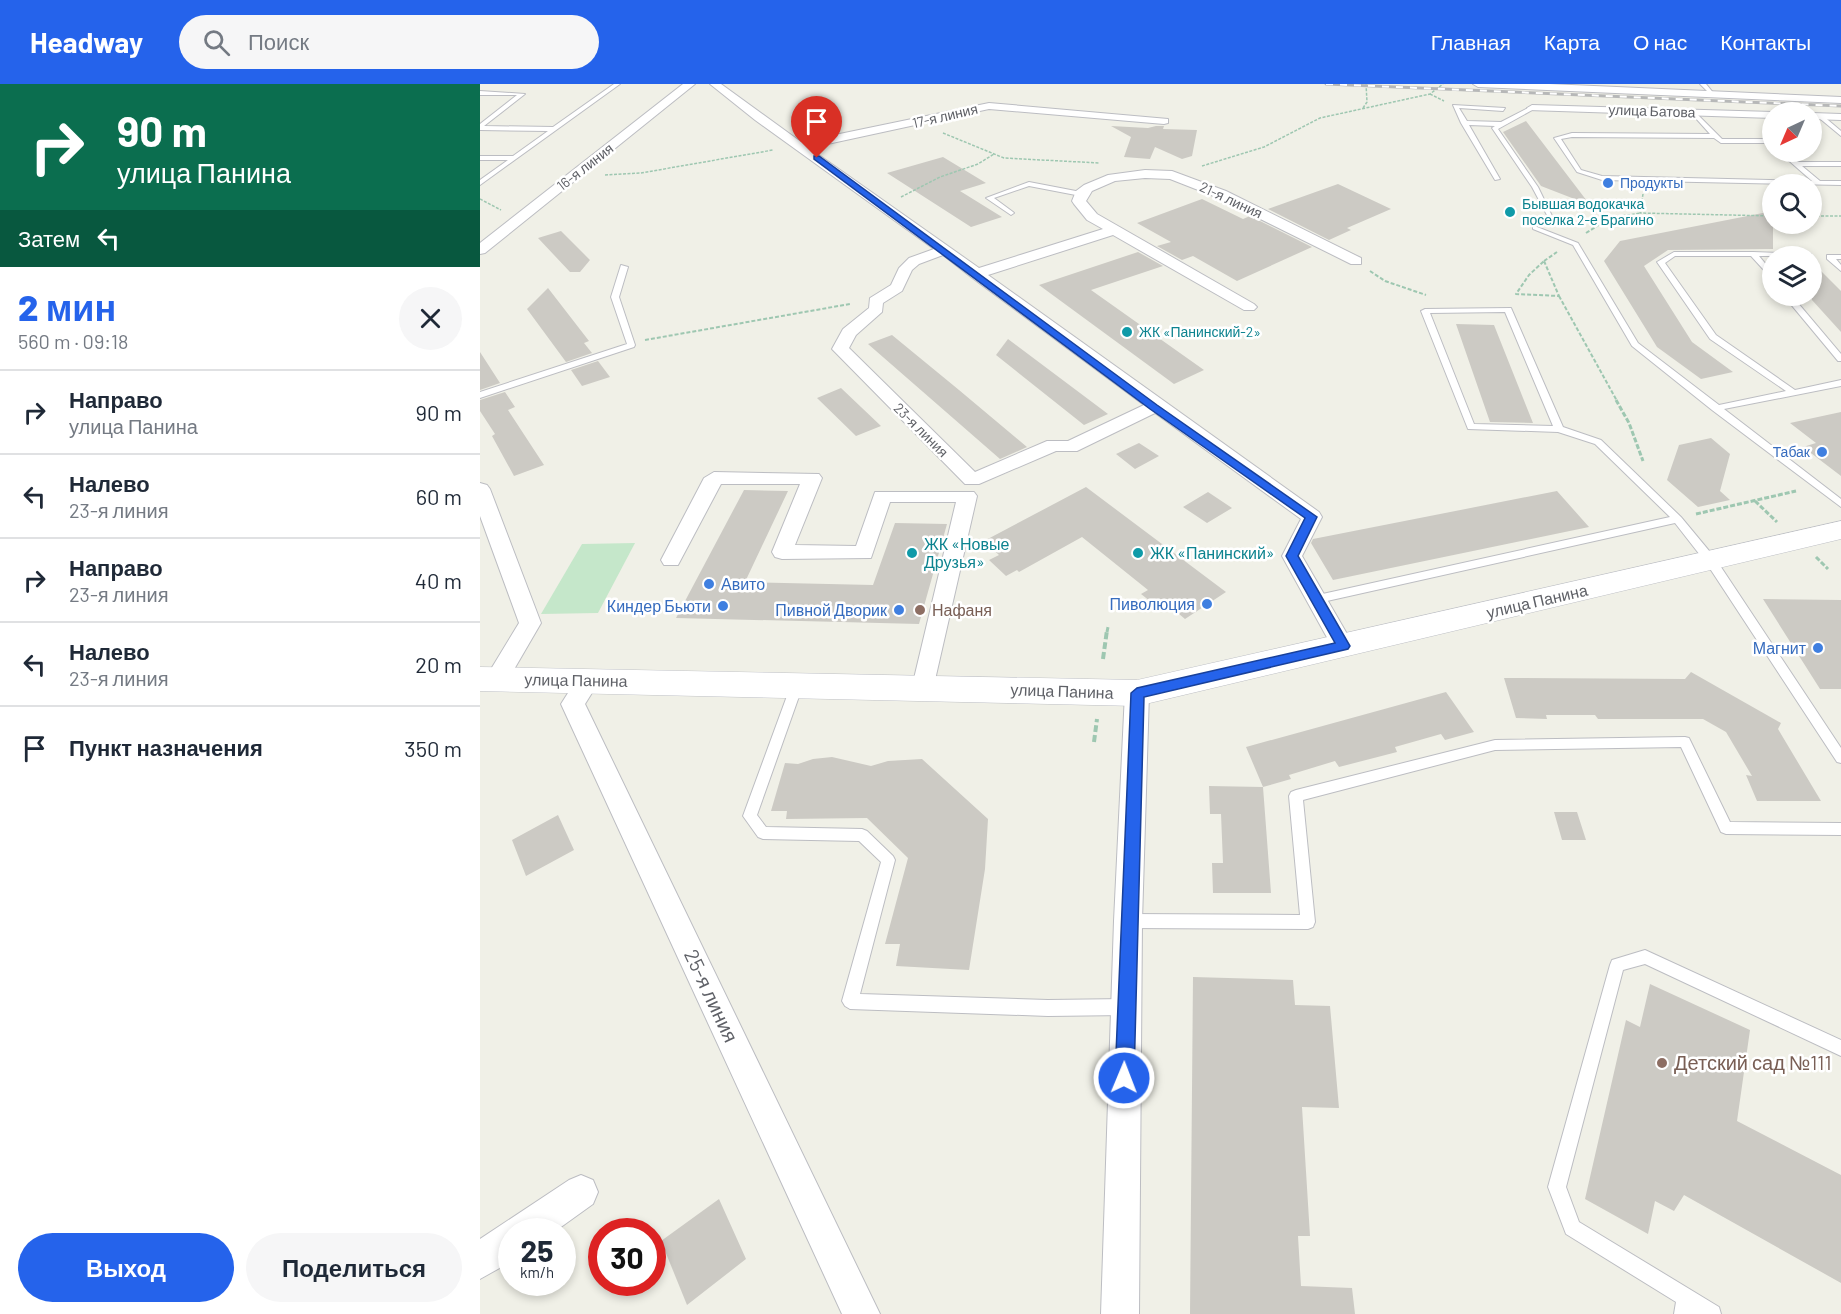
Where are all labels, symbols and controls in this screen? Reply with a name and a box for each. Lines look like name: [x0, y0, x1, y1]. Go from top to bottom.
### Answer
search box: [179, 15, 599, 69]
text: Headway: [30, 25, 143, 59]
icon: search: [200, 26, 233, 59]
text: Поиск: [248, 28, 309, 54]
text: Главная: [1431, 29, 1511, 54]
text: Карта: [1544, 29, 1600, 54]
text: О нас: [1633, 29, 1687, 54]
text: Контакты: [1720, 29, 1811, 54]
pin: [791, 96, 842, 158]
street label: 17-я линия: [911, 100, 979, 131]
street label: улица Батова: [1608, 100, 1696, 121]
north arrow: [1762, 102, 1822, 162]
map controls: [1762, 102, 1822, 306]
text: 90 m: [117, 105, 207, 155]
icon: arrive: [800, 105, 833, 138]
icon: right: [18, 108, 96, 186]
street label: 16-я линия: [553, 139, 616, 194]
text: улица Панина: [117, 156, 291, 188]
place label: Продукты: [1620, 174, 1683, 191]
button: search: [1762, 174, 1822, 234]
marker: Продукты: [1601, 176, 1615, 190]
street label: 21-я линия: [1197, 178, 1265, 221]
place label: Бывшая водокачка поселка 2-е Брагино: [1522, 195, 1654, 228]
marker: Бывшая водокачка поселка 2-е Брагино: [1503, 205, 1517, 219]
icon: left: [92, 222, 125, 255]
text: Затем: [18, 225, 80, 251]
button: layers: [1762, 246, 1822, 306]
text: 2 мин: [18, 285, 116, 328]
button: close: [399, 287, 462, 350]
place label: ЖК «Панинский-2»: [1139, 323, 1261, 340]
marker: ЖК «Панинский-2»: [1120, 325, 1134, 339]
text: 560 m · 09:18: [18, 329, 129, 353]
text: Направо: [69, 386, 163, 412]
icon: right: [18, 396, 51, 429]
text: 90 m: [416, 399, 462, 425]
street label: 23-я линия: [891, 399, 952, 460]
text: улица Панина: [69, 414, 198, 438]
place label: Табак: [1773, 443, 1811, 460]
marker: Табак: [1815, 445, 1829, 459]
text: Налево: [69, 470, 150, 496]
icon: left: [18, 480, 51, 513]
text: 60 m: [416, 483, 462, 509]
text: 23-я линия: [69, 498, 169, 522]
place label: ЖК «Новые Друзья»: [924, 534, 1009, 571]
place label: ЖК «Панинский»: [1150, 543, 1274, 562]
marker: ЖК «Новые Друзья»: [905, 546, 919, 560]
marker: ЖК «Панинский»: [1131, 546, 1145, 560]
text: Направо: [69, 554, 163, 580]
icon: right: [18, 564, 51, 597]
text: 40 m: [415, 567, 462, 593]
place label: Авито: [721, 574, 765, 593]
marker: Авито: [702, 577, 716, 591]
street label: улица Панина: [1485, 580, 1589, 621]
text: 23-я линия: [69, 582, 169, 606]
place label: Пиволюция: [1110, 594, 1195, 613]
place label: Киндер Бьюти: [607, 596, 711, 615]
marker: Пиволюция: [1200, 597, 1214, 611]
marker: Киндер Бьюти: [716, 599, 730, 613]
place label: Пивной Дворик: [775, 600, 888, 619]
place label: Нафаня: [932, 600, 992, 619]
marker: Пивной Дворик: [892, 603, 906, 617]
marker: Нафаня: [913, 603, 927, 617]
text: Налево: [69, 638, 150, 664]
place label: Магнит: [1753, 638, 1807, 657]
marker: Магнит: [1811, 641, 1825, 655]
icon: left: [18, 648, 51, 681]
text: 20 m: [415, 651, 462, 677]
text: 23-я линия: [69, 666, 169, 690]
street label: улица Панина: [524, 669, 628, 690]
street label: улица Панина: [1010, 679, 1114, 702]
icon: arrive: [18, 732, 51, 765]
text: Пункт назначения: [69, 734, 263, 760]
text: 350 m: [404, 735, 462, 761]
street label: 25-я линия: [680, 945, 744, 1046]
position arrow: [1092, 1046, 1156, 1110]
place label: Детский сад №111: [1674, 1050, 1831, 1074]
marker: Детский сад №111: [1655, 1056, 1669, 1070]
speed limit sign: 30: [588, 1218, 666, 1296]
text: 25: [521, 1232, 553, 1268]
button: Выход: [18, 1233, 234, 1302]
button: Поделиться: [246, 1233, 462, 1302]
text: km/h: [520, 1263, 554, 1281]

